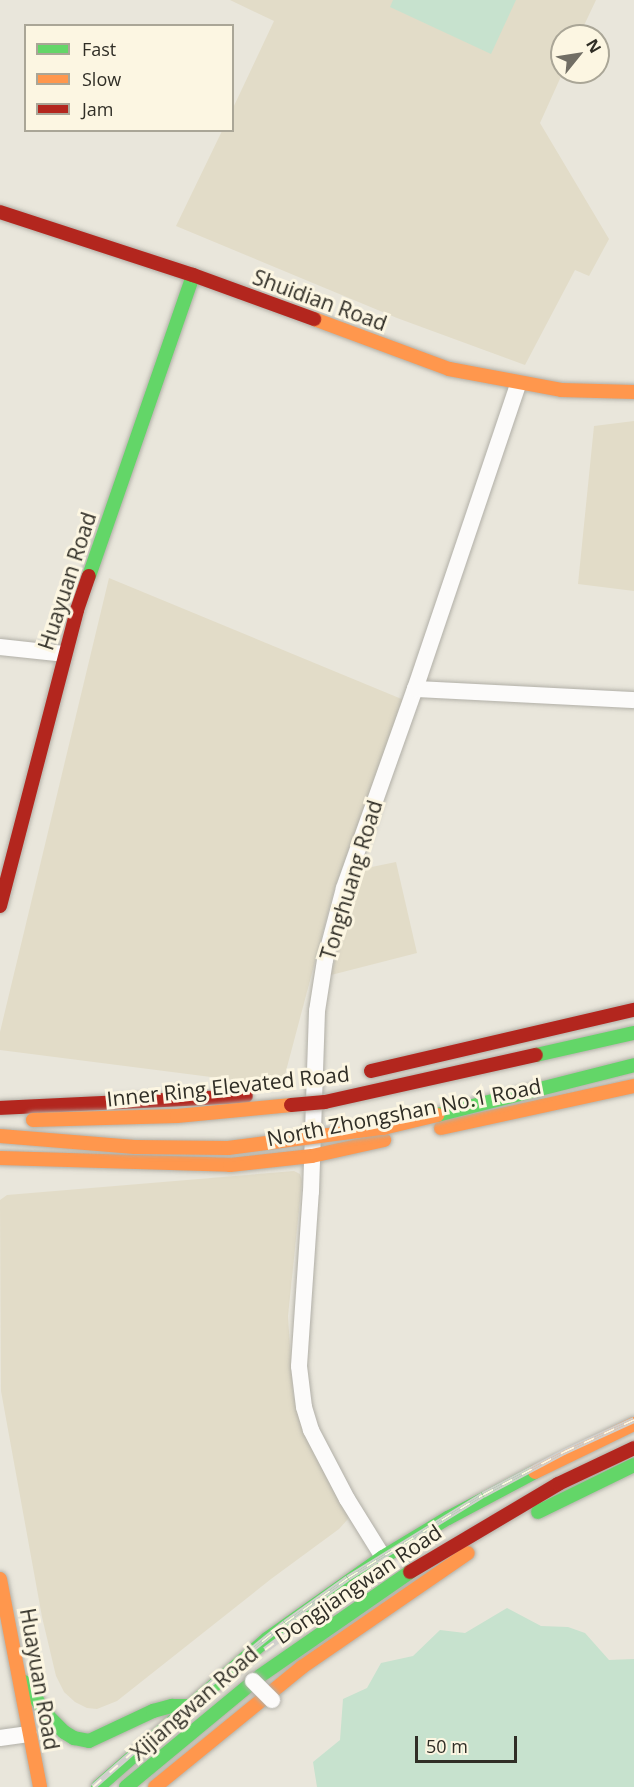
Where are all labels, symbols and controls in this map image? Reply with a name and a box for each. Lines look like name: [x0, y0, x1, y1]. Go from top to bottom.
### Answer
legend: [24, 24, 234, 132]
north arrow: [550, 24, 610, 84]
text: N: [581, 35, 607, 57]
text: Fast: [82, 37, 116, 61]
text: Slow: [82, 67, 121, 91]
text: Jam: [82, 97, 114, 121]
street label: Shuidian Road: [250, 264, 390, 336]
street label: Huayuan Road: [33, 509, 101, 653]
street label: Tonghuang Road: [315, 797, 387, 963]
street label: Inner Ring Elevated Road: [105, 1061, 351, 1111]
street label: North Zhongshan No.1 Road: [265, 1073, 543, 1151]
street label: Dongjiangwan Road: [270, 1519, 446, 1649]
street label: Huayuan Road: [15, 1606, 65, 1752]
street label: Xijiangwan Road: [125, 1641, 263, 1765]
scale bar: [418, 1724, 520, 1762]
text: 50 m: [426, 1734, 468, 1758]

